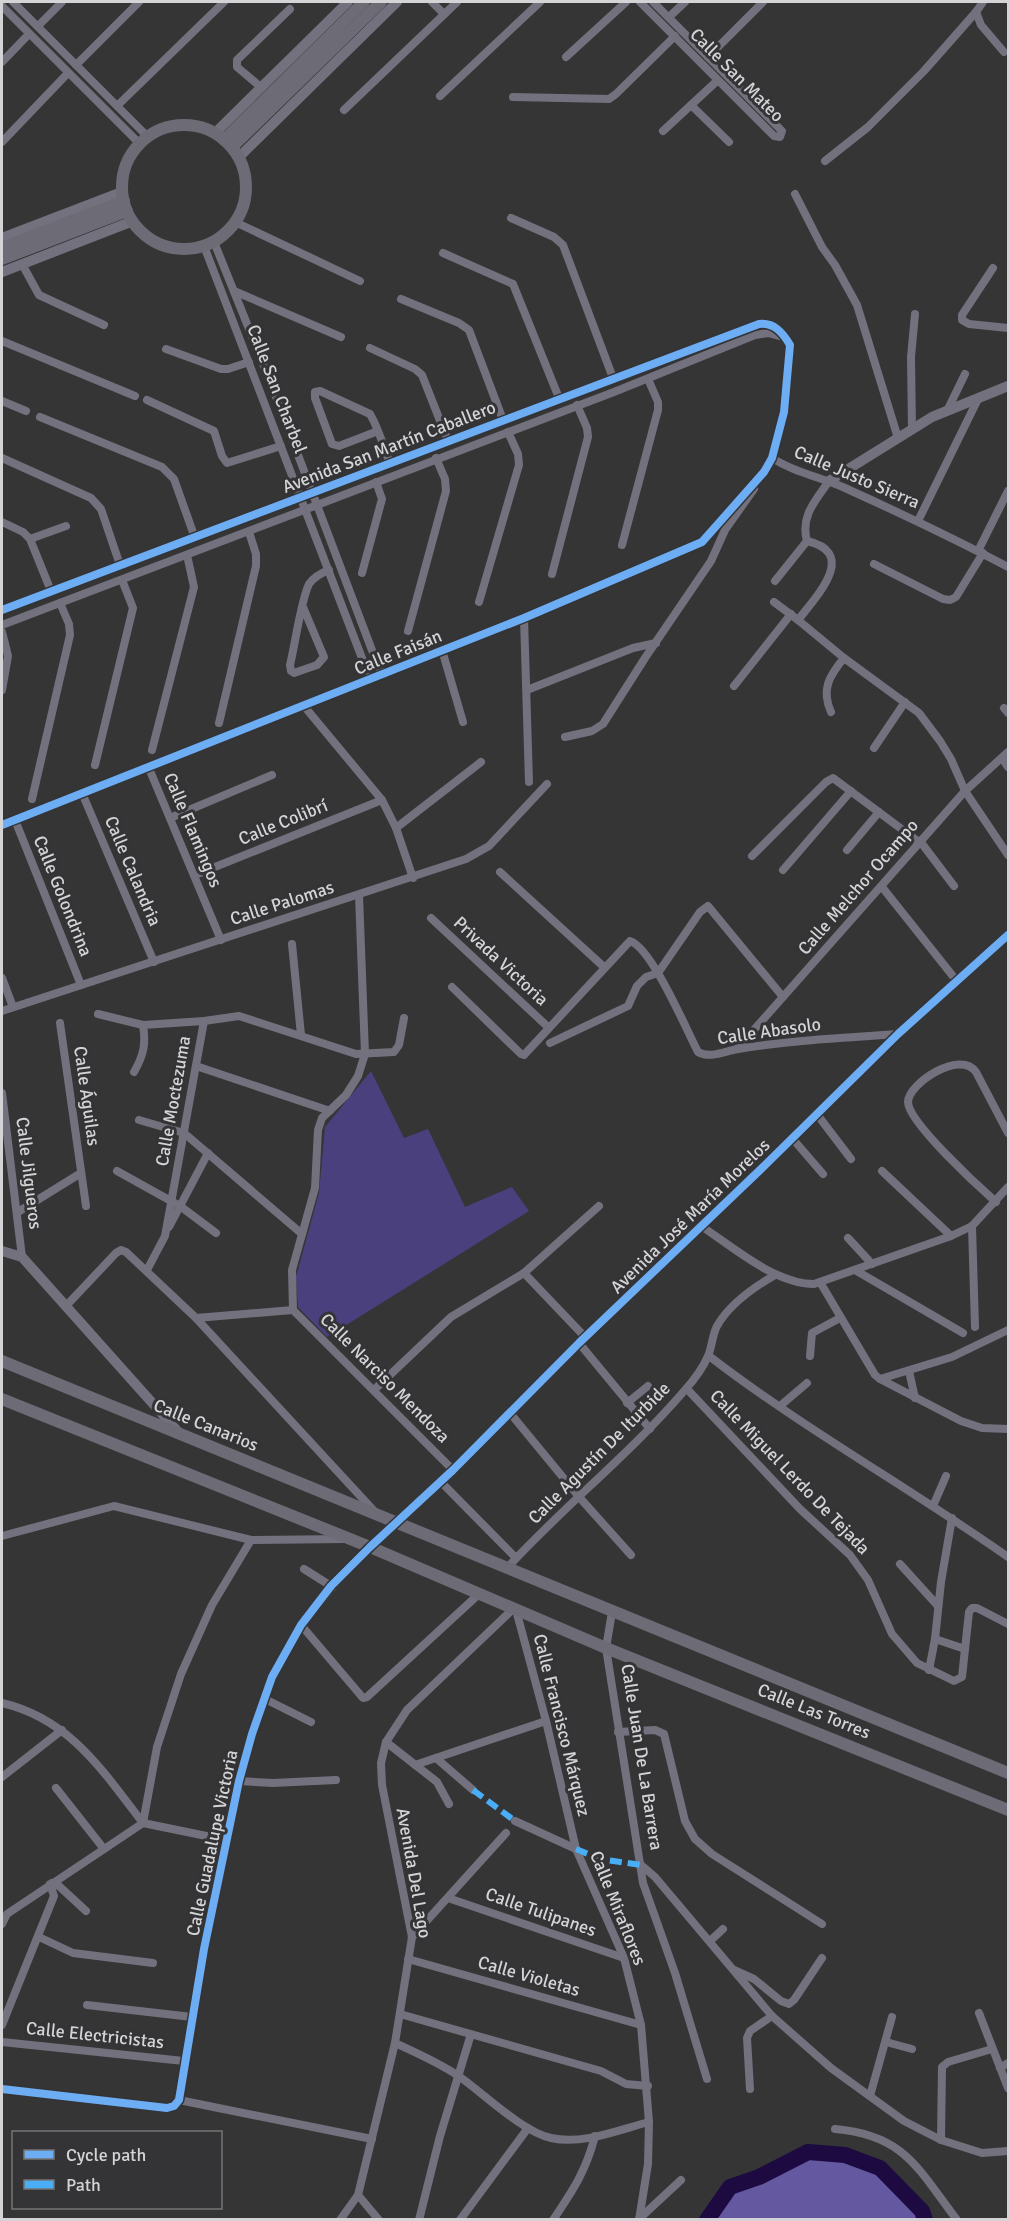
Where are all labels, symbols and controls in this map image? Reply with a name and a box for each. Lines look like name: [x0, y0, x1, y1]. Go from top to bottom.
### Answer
street label: Calle San Mateo: [685, 23, 789, 127]
street label: Calle San Charbel: [242, 322, 312, 456]
street label: Avenida San Martín Caballero: [279, 396, 499, 498]
street label: Calle Justo Sierra: [791, 441, 923, 513]
street label: Calle Faisán: [351, 624, 445, 680]
street label: Calle Flamingos: [159, 769, 227, 891]
street label: Calle Colibrí: [235, 794, 331, 850]
street label: Calle Calandria: [100, 813, 166, 929]
street label: Calle Melchor Ocampo: [793, 815, 923, 959]
street label: Calle Golondrina: [29, 832, 97, 960]
street label: Calle Palomas: [227, 876, 337, 930]
street label: Privada Victoria: [449, 912, 553, 1010]
street label: Calle Abasolo: [716, 1013, 822, 1049]
street label: Calle Moctezuma: [151, 1034, 195, 1168]
street label: Calle Águilas: [69, 1045, 105, 1147]
street label: Calle Jilgueros: [11, 1116, 47, 1231]
street label: Avenida José María Morelos: [606, 1134, 774, 1298]
street label: Calle Narciso Mendoza: [316, 1309, 454, 1447]
street label: Calle Agustín De Iturbide: [523, 1377, 675, 1529]
street label: Calle Miguel Lerdo De Tejada: [705, 1385, 875, 1559]
street label: Calle Canarios: [150, 1394, 262, 1456]
street label: Calle Francisco Márquez: [529, 1632, 595, 1818]
street label: Calle Juan De La Barrera: [616, 1662, 668, 1852]
street label: Calle Las Torres: [754, 1678, 874, 1744]
street label: Calle Guadalupe Victoria: [182, 1748, 242, 1938]
street label: Avenida Del Lago: [392, 1806, 436, 1940]
street label: Calle Miraflores: [585, 1848, 651, 1969]
street label: Calle Tulipanes: [483, 1883, 599, 1941]
street label: Calle Violetas: [475, 1951, 583, 2001]
street label: Calle Electricistas: [25, 2017, 165, 2053]
legend: [12, 2131, 222, 2209]
text: Cycle path: [66, 2144, 146, 2166]
text: Path: [66, 2174, 101, 2196]

